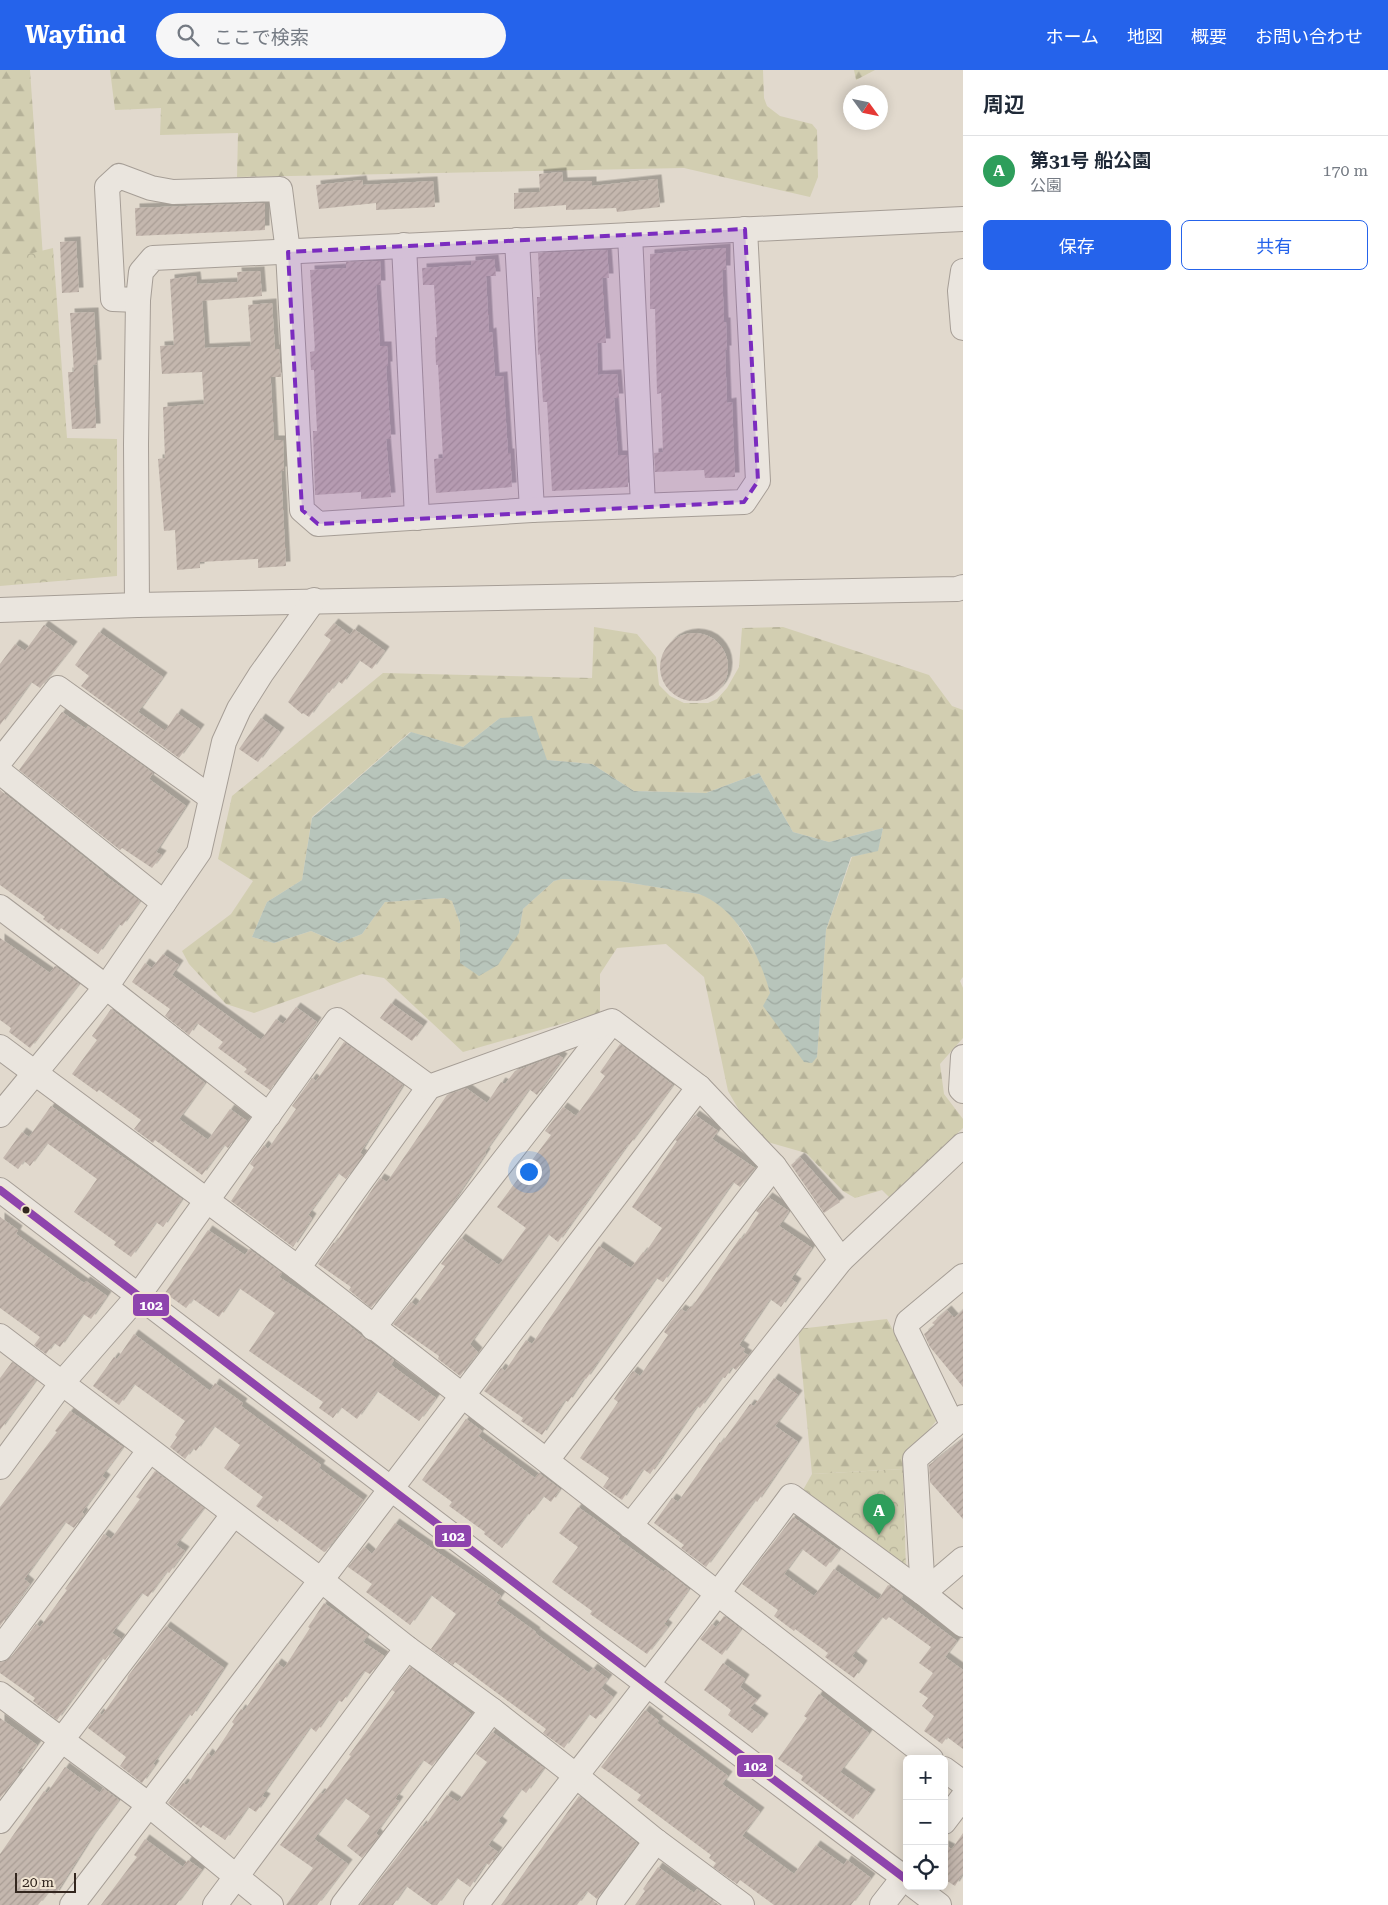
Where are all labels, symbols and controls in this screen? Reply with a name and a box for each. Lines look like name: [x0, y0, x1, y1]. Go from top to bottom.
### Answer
search box: [156, 13, 506, 58]
text: Wayfind: [25, 21, 126, 49]
icon: search: [174, 21, 202, 49]
text: ここで検索: [214, 26, 309, 49]
text: ホーム: [1046, 26, 1099, 47]
text: 地図: [1127, 26, 1163, 47]
text: 概要: [1191, 26, 1227, 47]
text: お問い合わせ: [1255, 26, 1363, 47]
north arrow: [843, 85, 888, 130]
text: 周辺: [983, 93, 1025, 117]
text: 第31号 船公園: [1030, 149, 1151, 172]
text: A: [993, 161, 1005, 180]
text: 170 m: [1322, 161, 1368, 180]
text: 公園: [1030, 176, 1062, 195]
button: 保存: [983, 220, 1171, 270]
button: 共有: [1181, 220, 1368, 270]
your location: [516, 1159, 542, 1185]
unlabelled marker: [21, 1205, 31, 1215]
line badge: 102: [132, 1293, 170, 1317]
text: 102: [139, 1297, 163, 1313]
pin: A: [863, 1494, 895, 1535]
line badge: 102: [434, 1524, 472, 1548]
text: 102: [441, 1528, 465, 1544]
line badge: 102: [736, 1754, 774, 1778]
map controls: [903, 1755, 948, 1890]
button: +: [903, 1755, 948, 1800]
text: 102: [743, 1758, 767, 1774]
button: −: [903, 1800, 948, 1845]
button: locate: [903, 1845, 948, 1890]
scale bar: [15, 1870, 76, 1893]
text: 20 m: [22, 1874, 54, 1890]

